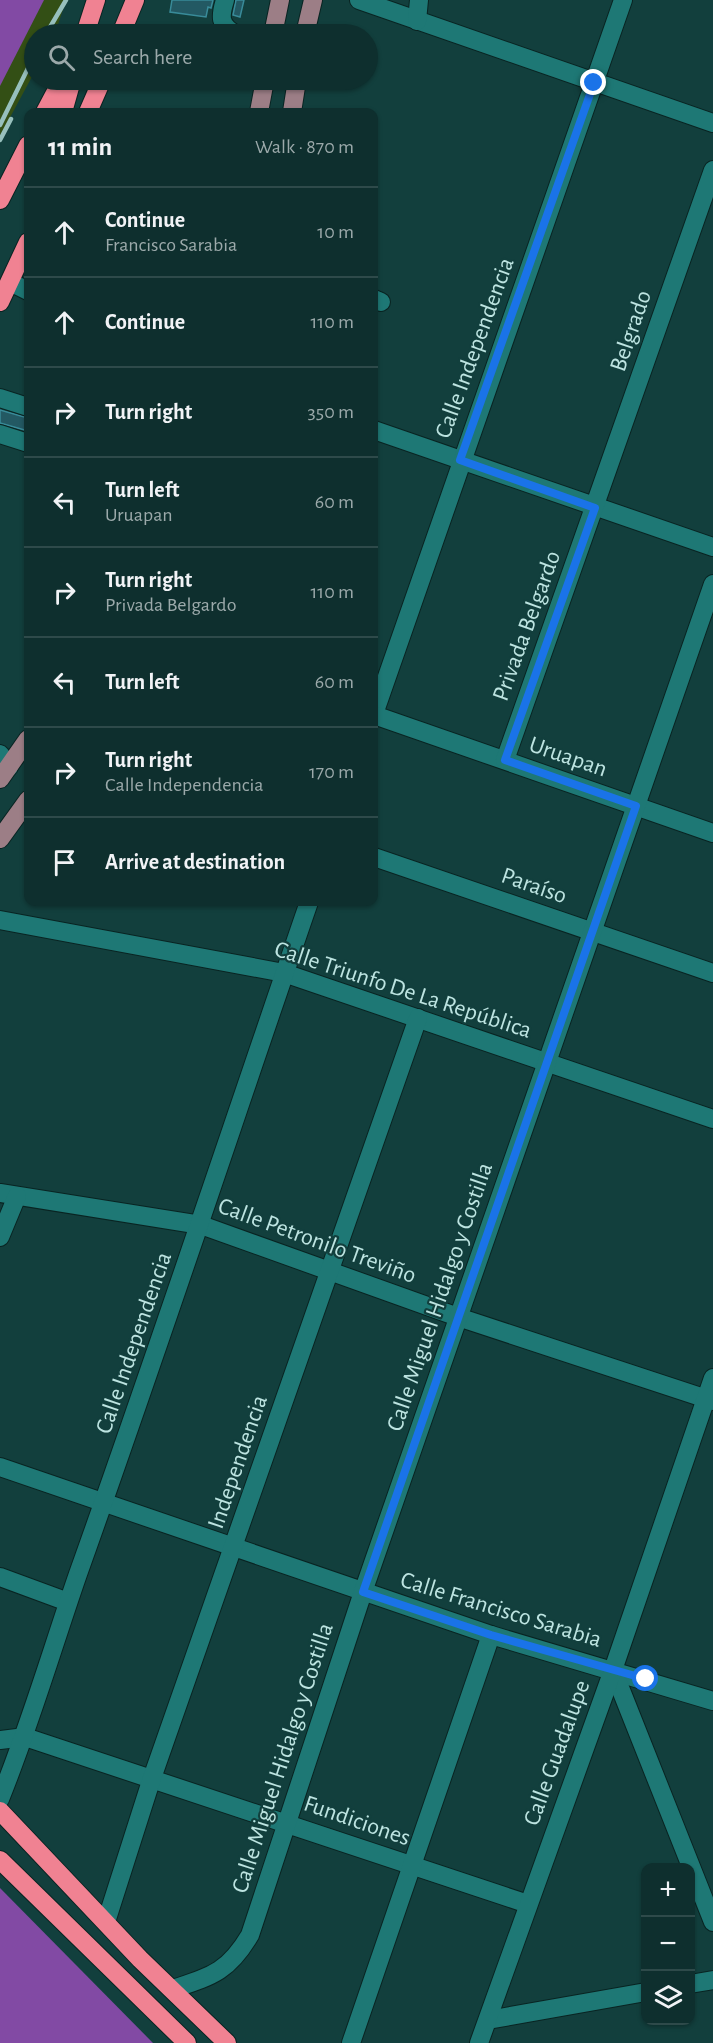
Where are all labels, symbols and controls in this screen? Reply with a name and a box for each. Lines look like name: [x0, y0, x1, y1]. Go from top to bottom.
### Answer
search box: [24, 24, 378, 90]
icon: search: [45, 41, 78, 74]
text: Search here: [93, 46, 192, 68]
route end: [580, 69, 606, 95]
text: 11 min: [48, 134, 112, 160]
text: Walk · 870 m: [255, 137, 354, 157]
text: Continue: [105, 209, 185, 231]
icon: ahead: [48, 216, 81, 249]
text: 10 m: [317, 222, 354, 242]
text: Francisco Sarabia: [105, 235, 237, 255]
street label: Calle Independencia: [431, 255, 519, 441]
street label: Belgrado: [606, 287, 656, 375]
icon: ahead: [48, 306, 81, 339]
text: Continue: [105, 311, 185, 333]
text: 110 m: [310, 312, 354, 332]
icon: right: [48, 396, 81, 429]
text: Turn right: [105, 401, 192, 423]
text: 350 m: [308, 402, 354, 422]
text: Turn left: [105, 479, 179, 501]
icon: left: [48, 486, 81, 519]
text: 60 m: [315, 492, 354, 512]
text: Uruapan: [105, 505, 173, 525]
street label: Privada Belgardo: [489, 548, 565, 704]
text: Turn right: [105, 569, 192, 591]
icon: right: [48, 576, 81, 609]
text: 110 m: [310, 582, 354, 602]
text: Privada Belgardo: [105, 595, 237, 615]
icon: left: [48, 666, 81, 699]
text: Turn left: [105, 671, 179, 693]
text: 60 m: [315, 672, 354, 692]
street label: Uruapan: [526, 732, 610, 782]
text: Turn right: [105, 749, 192, 771]
icon: right: [48, 756, 81, 789]
text: 170 m: [309, 762, 354, 782]
text: Calle Independencia: [105, 775, 264, 795]
icon: arrive: [48, 846, 81, 879]
text: Arrive at destination: [105, 851, 285, 873]
street label: Paraíso: [498, 864, 570, 908]
street label: Calle Triunfo De La República: [272, 937, 534, 1043]
street label: Calle Miguel Hidalgo y Costilla: [383, 1160, 497, 1434]
street label: Calle Petronilo Treviño: [215, 1194, 419, 1288]
street label: Calle Independencia: [92, 1249, 176, 1437]
street label: Independencia: [204, 1392, 272, 1532]
street label: Calle Francisco Sarabia: [397, 1568, 605, 1652]
street label: Calle Miguel Hidalgo y Costilla: [228, 1620, 338, 1896]
route start: [632, 1665, 658, 1691]
street label: Calle Guadalupe: [520, 1677, 594, 1829]
street label: Fundiciones: [301, 1792, 413, 1850]
map controls: [641, 1863, 695, 2025]
button: +: [641, 1863, 695, 1917]
button: −: [641, 1917, 695, 1971]
button: layers: [641, 1971, 695, 2025]

